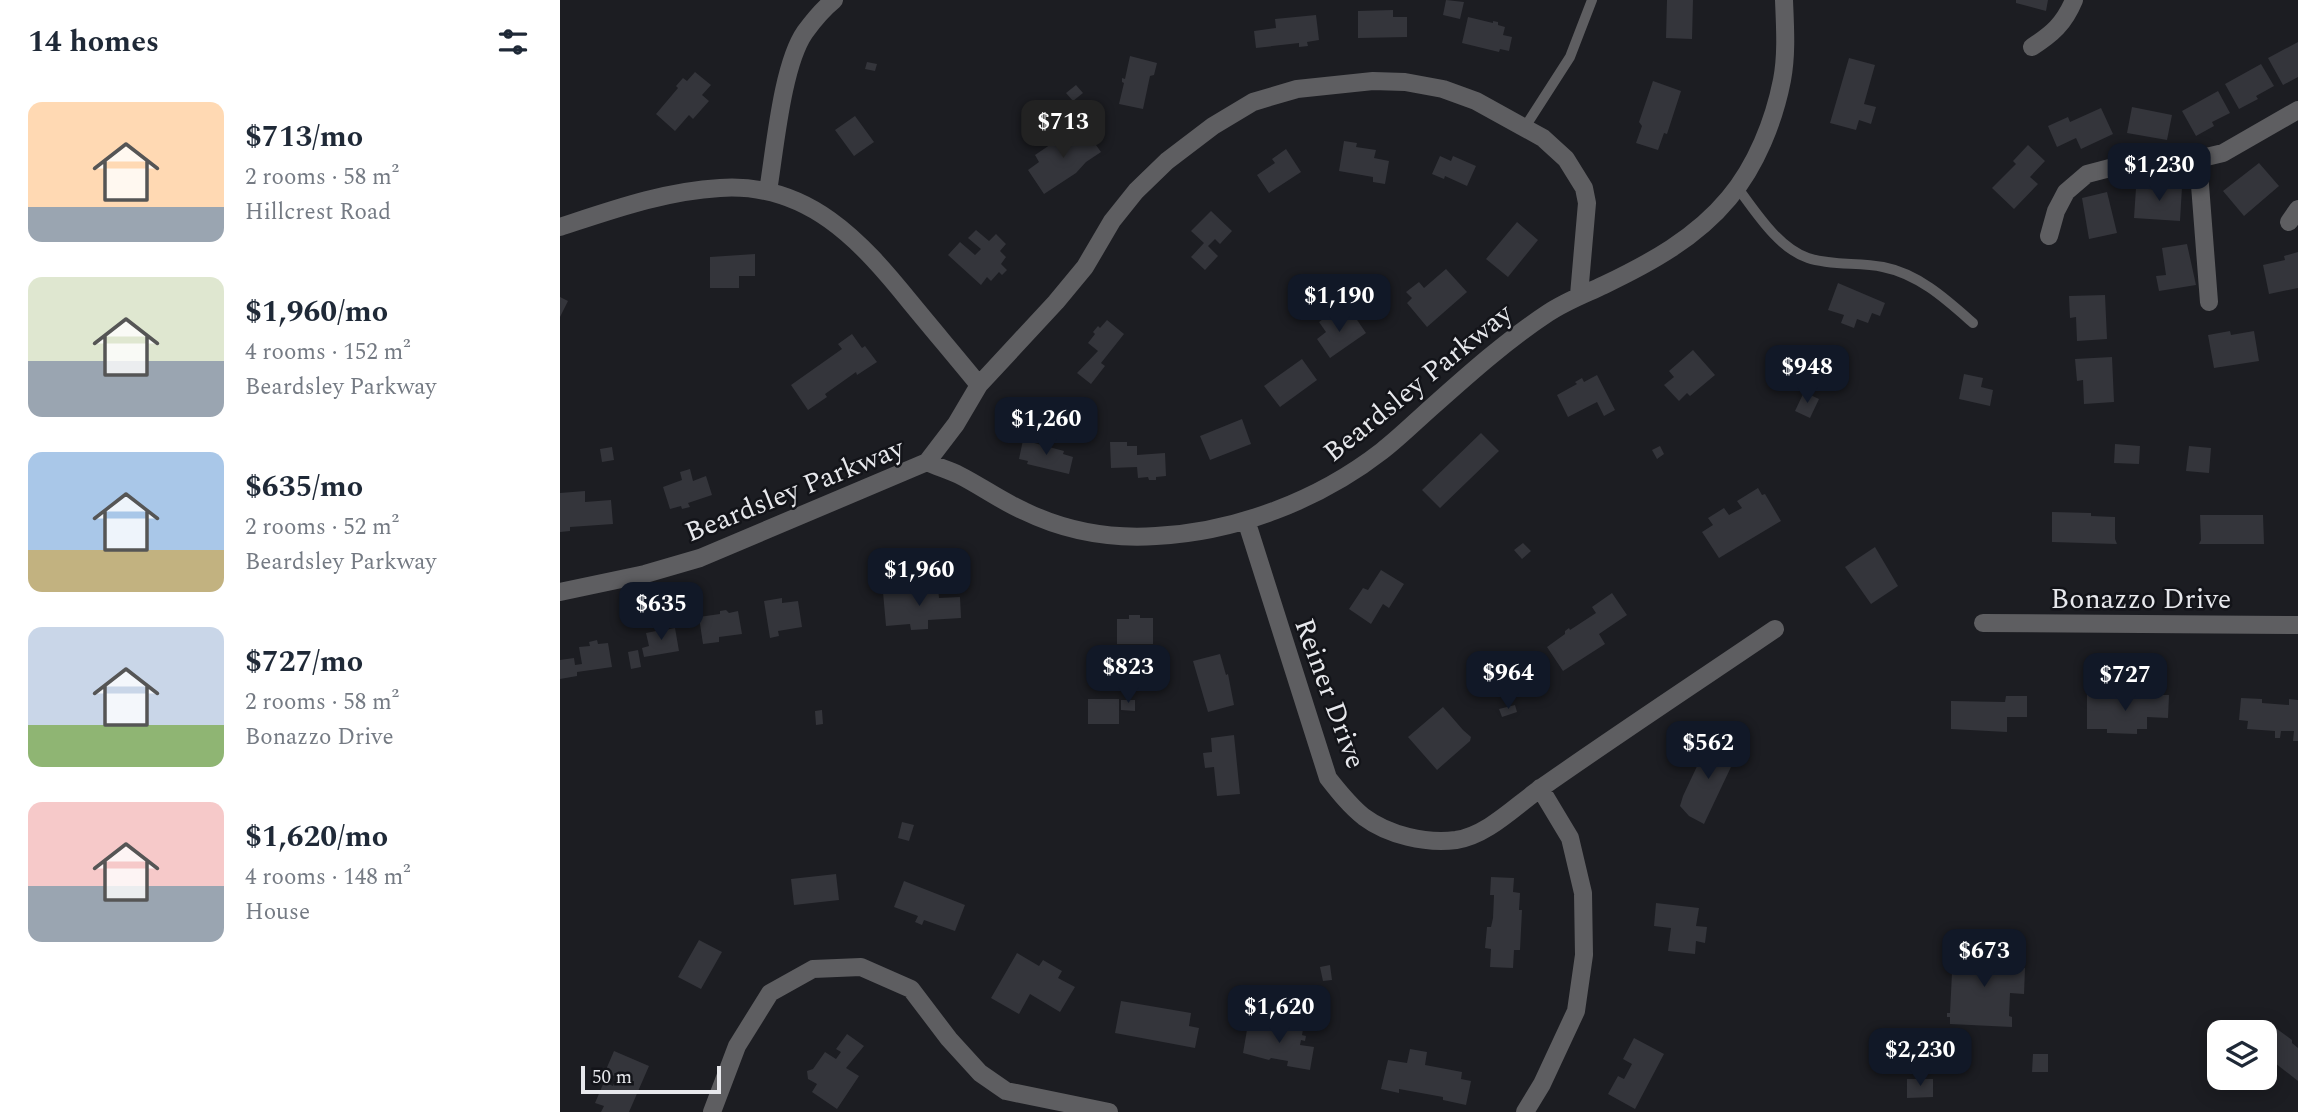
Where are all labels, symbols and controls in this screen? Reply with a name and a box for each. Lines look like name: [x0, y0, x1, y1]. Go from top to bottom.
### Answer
text: 14 homes: [28, 19, 159, 65]
icon: filters: [494, 23, 532, 61]
pin: $713: [1022, 100, 1104, 160]
text: $713: [1037, 105, 1089, 140]
text: $713/mo: [245, 114, 363, 160]
icon: home: [84, 130, 168, 214]
pin: $1,230: [2102, 144, 2216, 203]
text: $1,230: [2124, 148, 2194, 183]
text: 2 rooms · 58 m²: [245, 160, 399, 195]
text: Hillcrest Road: [245, 195, 391, 230]
pin: $1,190: [1282, 274, 1396, 334]
text: $1,190: [1304, 279, 1374, 314]
text: $1,960/mo: [245, 289, 388, 335]
street label: Beardsley Parkway: [1314, 292, 1523, 473]
icon: home: [84, 305, 168, 389]
text: 4 rooms · 152 m²: [245, 335, 411, 370]
pin: $948: [1766, 346, 1848, 405]
text: $948: [1781, 350, 1833, 385]
text: Beardsley Parkway: [245, 370, 436, 405]
pin: $1,260: [989, 398, 1103, 457]
text: $1,260: [1011, 402, 1081, 437]
street label: Beardsley Parkway: [678, 426, 912, 554]
text: $635/mo: [245, 464, 363, 510]
icon: home: [84, 480, 168, 564]
text: 2 rooms · 52 m²: [245, 510, 399, 545]
text: Beardsley Parkway: [245, 545, 436, 580]
pin: $1,960: [862, 548, 976, 608]
text: $1,960: [884, 553, 954, 588]
street label: Bonazzo Drive: [2051, 578, 2231, 621]
pin: $635: [620, 582, 702, 642]
text: $635: [635, 587, 687, 622]
street label: Reiner Drive: [1282, 612, 1377, 775]
text: $727/mo: [245, 639, 363, 685]
pin: $823: [1087, 646, 1169, 705]
text: $823: [1102, 650, 1154, 685]
pin: $964: [1467, 652, 1549, 711]
pin: $727: [2084, 654, 2166, 713]
icon: home: [84, 655, 168, 739]
text: $964: [1482, 656, 1534, 691]
text: $727: [2099, 658, 2151, 693]
text: 2 rooms · 58 m²: [245, 685, 399, 720]
text: Bonazzo Drive: [245, 720, 394, 755]
pin: $562: [1667, 722, 1749, 781]
text: $562: [1682, 726, 1734, 761]
text: $1,620/mo: [245, 814, 388, 860]
icon: home: [84, 830, 168, 914]
text: 4 rooms · 148 m²: [245, 860, 411, 895]
text: House: [245, 895, 310, 930]
pin: $673: [1943, 930, 2025, 989]
text: $673: [1958, 934, 2010, 969]
pin: $1,620: [1222, 986, 1336, 1045]
text: $1,620: [1244, 990, 1314, 1025]
map controls: [2207, 1020, 2277, 1090]
button: layers: [2207, 1020, 2277, 1090]
pin: $2,230: [1863, 1028, 1977, 1088]
text: $2,230: [1885, 1033, 1955, 1068]
scale bar: [581, 1063, 721, 1095]
text: 50 m: [592, 1063, 632, 1092]

